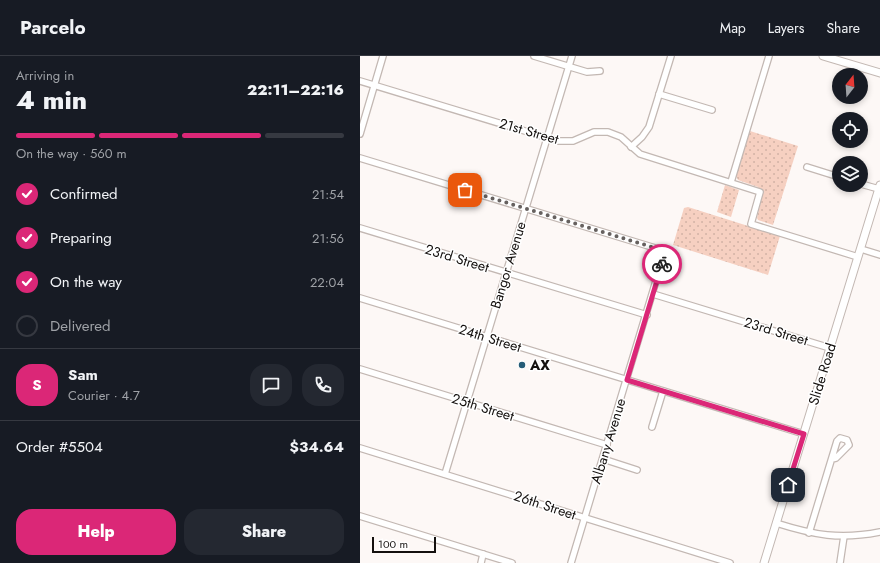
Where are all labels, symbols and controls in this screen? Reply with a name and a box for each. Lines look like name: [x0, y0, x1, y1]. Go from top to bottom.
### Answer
text: Parcelo: [20, 14, 86, 41]
text: Map: [720, 18, 746, 38]
text: Layers: [768, 18, 804, 38]
text: Share: [826, 18, 860, 38]
text: Arriving in: [16, 66, 74, 85]
north arrow: [832, 68, 868, 104]
map controls: [832, 68, 868, 192]
text: 22:11–22:16: [247, 79, 344, 101]
text: 4 min: [16, 81, 87, 119]
button: locate: [832, 112, 868, 148]
street label: 21st Street: [497, 113, 562, 149]
text: On the way · 560 m: [16, 144, 127, 163]
button: layers: [832, 156, 868, 192]
pin: [448, 173, 482, 207]
icon: bag: [454, 179, 476, 201]
icon: check: [16, 183, 38, 205]
text: Confirmed: [50, 183, 118, 205]
text: 21:54: [312, 185, 344, 204]
street label: Bangor Avenue: [485, 219, 531, 311]
icon: check: [16, 227, 38, 249]
text: Preparing: [50, 227, 112, 249]
text: 21:56: [312, 229, 344, 248]
street label: 23rd Street: [423, 239, 492, 277]
courier: [642, 244, 682, 284]
icon: bike: [651, 253, 673, 275]
icon: check: [16, 271, 38, 293]
text: On the way: [50, 271, 122, 293]
text: 22:04: [310, 273, 344, 292]
street label: 23rd Street: [742, 312, 811, 350]
text: Delivered: [50, 315, 111, 337]
street label: 24th Street: [456, 319, 524, 357]
street label: Slide Road: [803, 340, 841, 408]
place label: AX: [529, 355, 550, 375]
marker: AX: [517, 360, 527, 370]
text: Sam: [68, 364, 98, 386]
button: chat: [250, 364, 292, 406]
button: phone: [302, 364, 344, 406]
text: S: [32, 374, 42, 396]
text: Courier · 4.7: [68, 386, 140, 405]
street label: 25th Street: [449, 388, 517, 426]
street label: Albany Avenue: [586, 396, 630, 486]
text: Order #5504: [16, 436, 103, 458]
text: $34.64: [290, 436, 344, 458]
pin: [771, 468, 805, 502]
icon: home: [777, 474, 799, 496]
street label: 26th Street: [511, 486, 579, 525]
button: Help: [16, 509, 176, 555]
button: Share: [184, 509, 344, 555]
scale bar: [372, 535, 436, 554]
text: 100 m: [378, 536, 408, 552]

